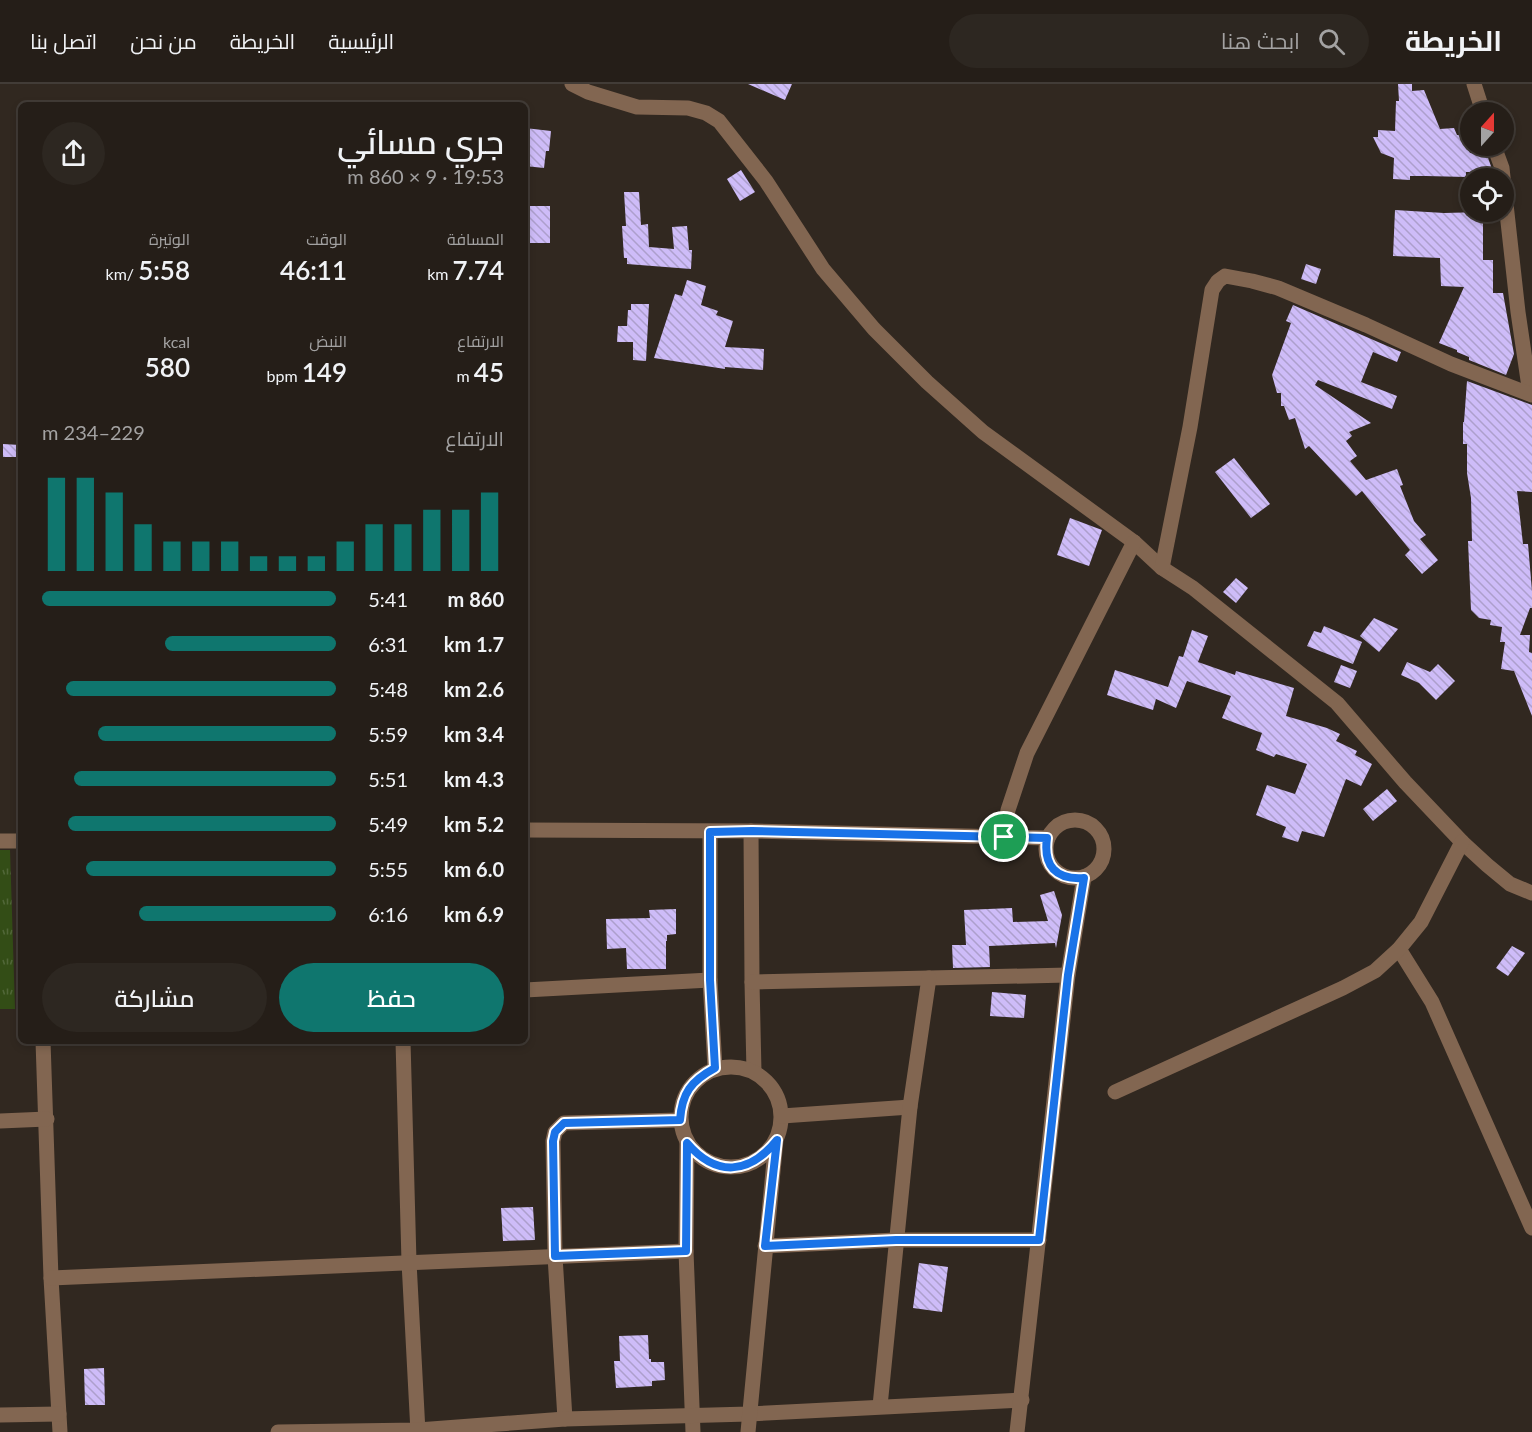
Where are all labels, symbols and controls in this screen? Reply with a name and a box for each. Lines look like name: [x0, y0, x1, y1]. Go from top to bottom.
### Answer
search box: [949, 14, 1369, 68]
text: الخريطة: [1405, 23, 1502, 57]
icon: search: [1315, 25, 1348, 58]
text: ابحث هنا: [1221, 27, 1300, 54]
text: اتصل بنا: [30, 28, 97, 53]
text: من نحن: [130, 28, 197, 53]
text: الخريطة: [230, 28, 295, 53]
text: الرئيسية: [328, 28, 394, 53]
north arrow: [1460, 102, 1514, 156]
map controls: [1460, 102, 1514, 222]
text: جري مسائي: [337, 121, 504, 161]
button: share: [42, 122, 105, 185]
text: 19:53 · 9 × 860 m: [347, 164, 504, 188]
button: locate: [1460, 168, 1514, 222]
text: الوتيرة: [149, 229, 190, 248]
text: الوقت: [306, 229, 347, 248]
text: المسافة: [447, 229, 504, 248]
text: 5:58: [138, 254, 190, 286]
text: 46:11: [280, 254, 347, 286]
text: 7.74: [453, 254, 504, 286]
text: /km: [106, 264, 138, 283]
text: km: [427, 264, 453, 283]
text: النبض: [309, 331, 347, 350]
text: الارتفاع: [457, 331, 504, 350]
text: kcal: [163, 332, 190, 351]
text: 580: [145, 351, 190, 383]
text: 149: [302, 356, 347, 388]
text: 45: [474, 356, 504, 388]
text: bpm: [267, 366, 302, 385]
text: m: [457, 366, 474, 385]
text: 229–234 m: [42, 420, 145, 444]
text: الارتفاع: [445, 426, 504, 450]
text: 5:41: [368, 587, 408, 611]
text: 860 m: [448, 587, 504, 611]
text: 6:31: [368, 632, 408, 656]
text: 1.7 km: [444, 632, 504, 656]
text: 5:48: [368, 677, 408, 701]
text: 2.6 km: [444, 677, 504, 701]
text: 5:59: [368, 722, 408, 746]
text: 3.4 km: [444, 722, 504, 746]
text: 5:51: [368, 767, 408, 791]
text: 4.3 km: [444, 767, 504, 791]
pin: [978, 811, 1029, 862]
text: 5:49: [368, 812, 408, 836]
text: 5.2 km: [444, 812, 504, 836]
icon: arrive: [987, 820, 1020, 853]
text: 5:55: [368, 857, 408, 881]
text: 6.0 km: [444, 857, 504, 881]
text: 6:16: [368, 902, 408, 926]
text: 6.9 km: [444, 902, 504, 926]
button: مشاركة: [42, 963, 267, 1032]
button: حفظ: [279, 963, 504, 1032]

